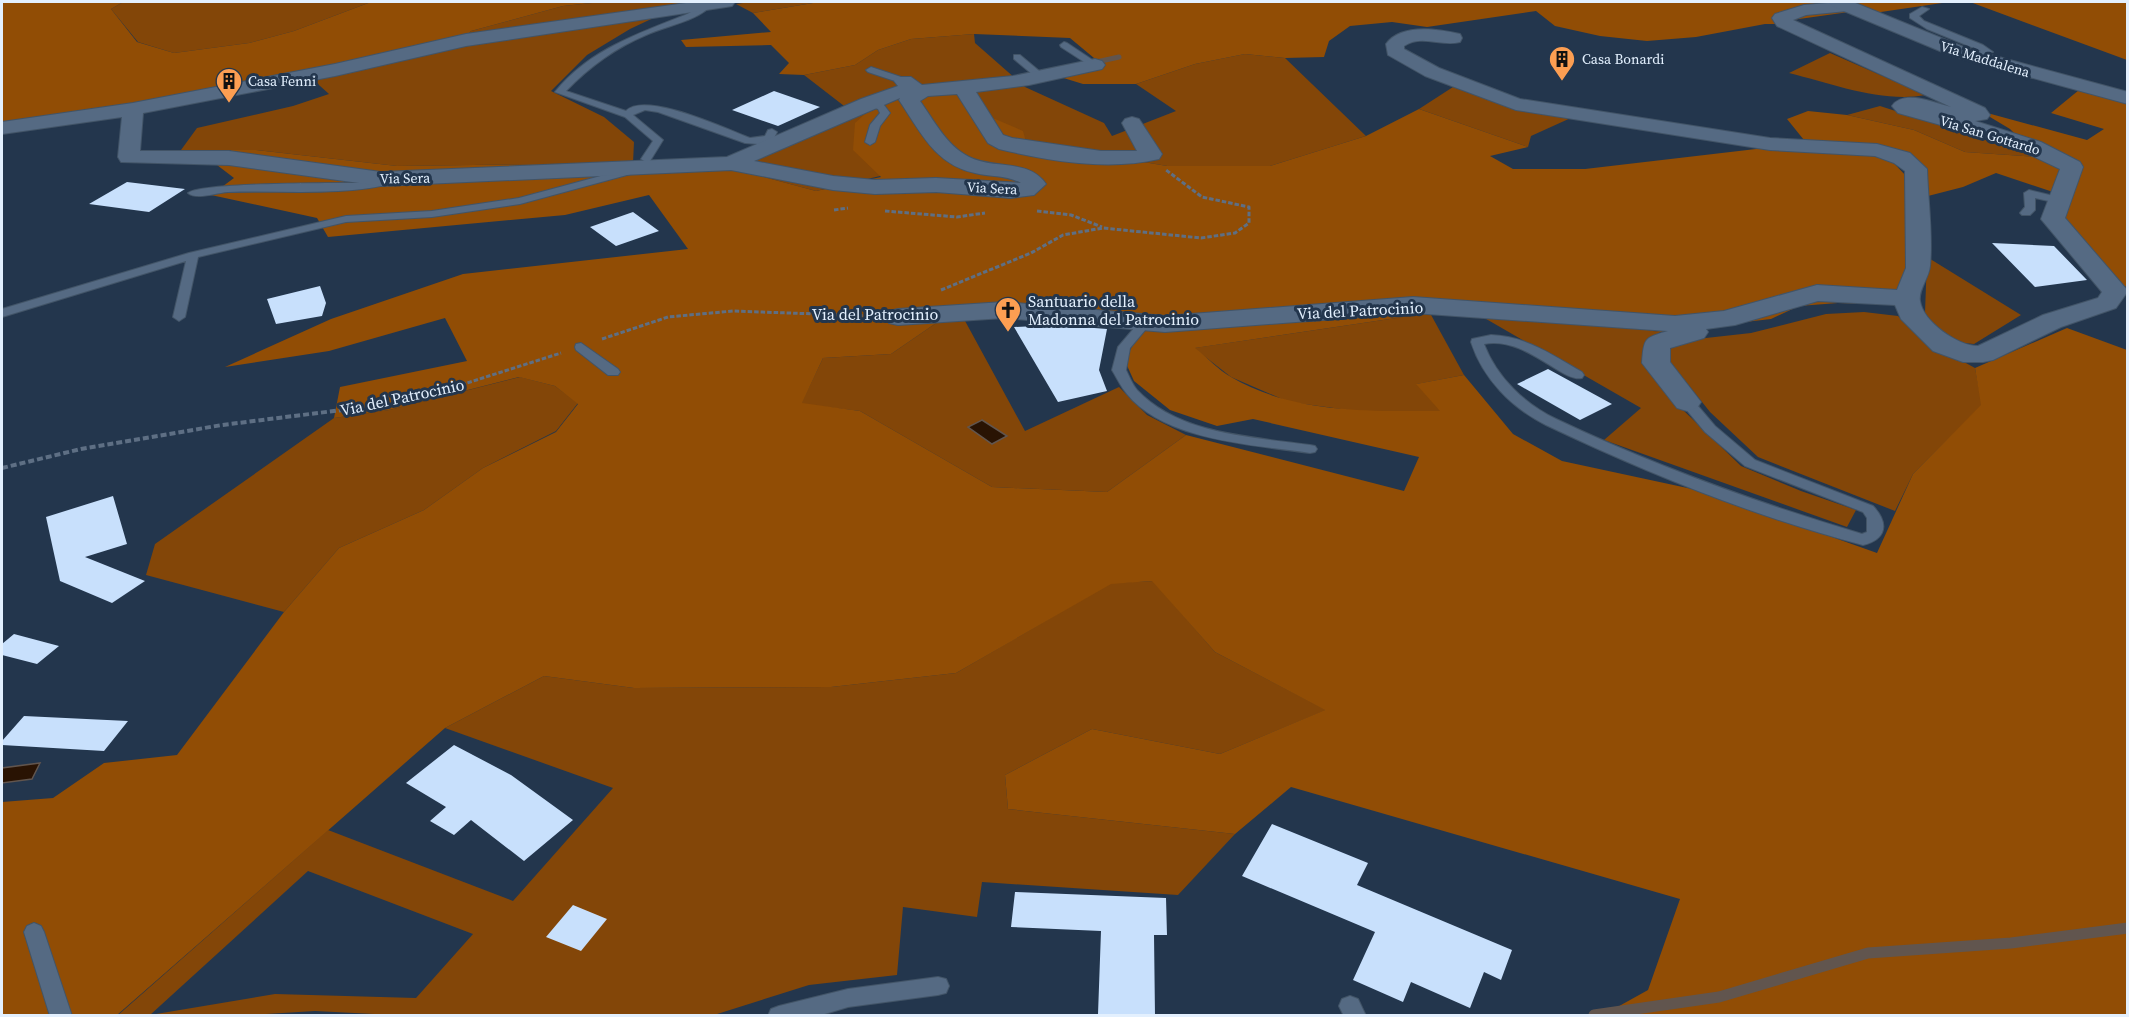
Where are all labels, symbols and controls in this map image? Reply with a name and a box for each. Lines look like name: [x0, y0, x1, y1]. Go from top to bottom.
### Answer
street label: Via Maddalena: [1938, 36, 2033, 82]
building icon: Casa Bonardi: [1547, 44, 1577, 82]
place label: Casa Bonardi: [1582, 49, 1664, 69]
building icon: Casa Fenni: [214, 66, 244, 104]
place label: Casa Fenni: [248, 71, 316, 91]
street label: Via San Gottardo: [1937, 110, 2043, 160]
street label: Via Sera: [379, 168, 431, 188]
street label: Via Sera: [966, 177, 1019, 199]
place label: Santuario della Madonna del Patrocinio: [1028, 290, 1199, 330]
church icon: Santuario della Madonna del Patrocinio: [993, 295, 1023, 333]
street label: Via del Patrocinio: [1296, 296, 1424, 324]
street label: Via del Patrocinio: [812, 303, 938, 325]
street label: Via del Patrocinio: [338, 373, 466, 421]

